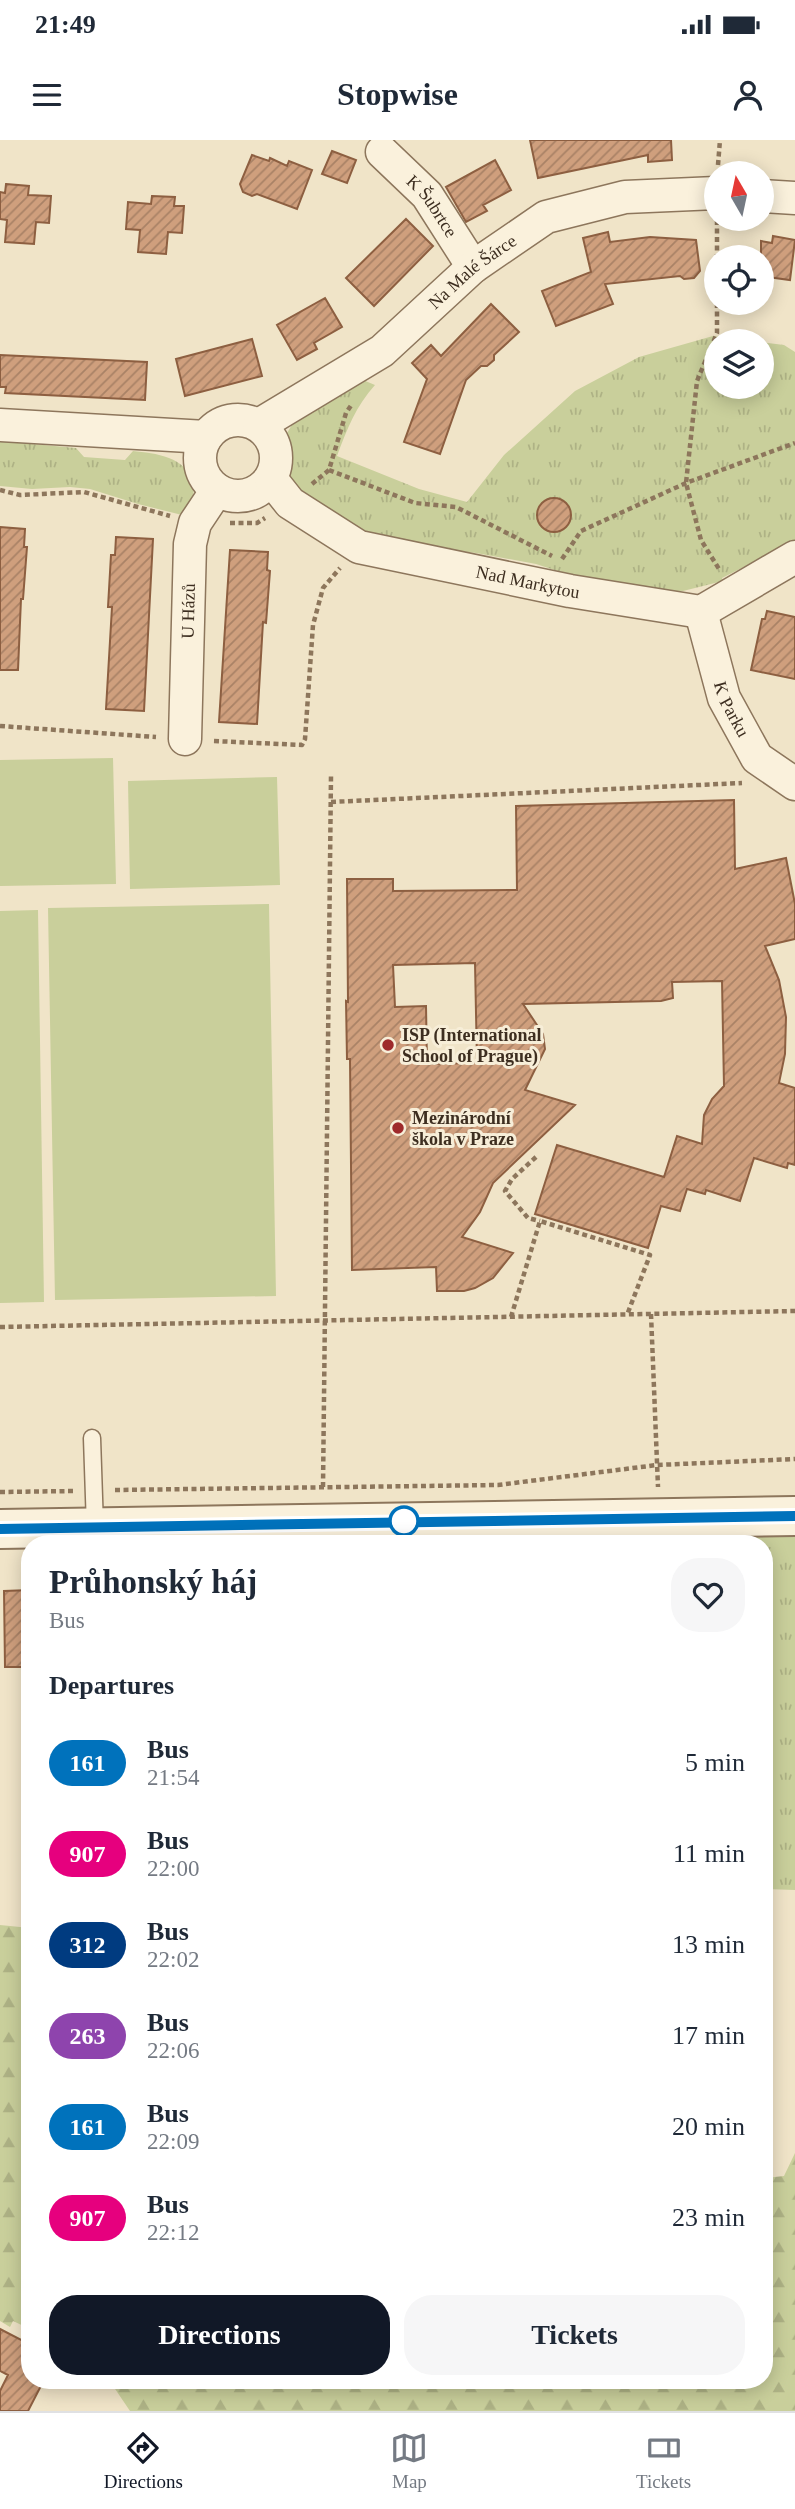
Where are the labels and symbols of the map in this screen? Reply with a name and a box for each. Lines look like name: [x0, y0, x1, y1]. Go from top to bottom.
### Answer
north arrow: [704, 161, 774, 231]
street label: K Šubrtce: [402, 171, 461, 241]
street label: Na Malé Šárce: [424, 230, 520, 313]
street label: Nad Markytou: [474, 562, 581, 602]
street label: U Házů: [178, 583, 199, 639]
street label: K Parku: [710, 679, 753, 740]
place label: ISP (International School of Prague): [402, 1025, 542, 1067]
marker: ISP (International School of Prague): [380, 1037, 396, 1053]
place label: Mezinárodní škola v Praze: [412, 1108, 514, 1149]
marker: Mezinárodní škola v Praze: [390, 1120, 406, 1136]
unlabelled marker: [389, 1506, 419, 1536]

